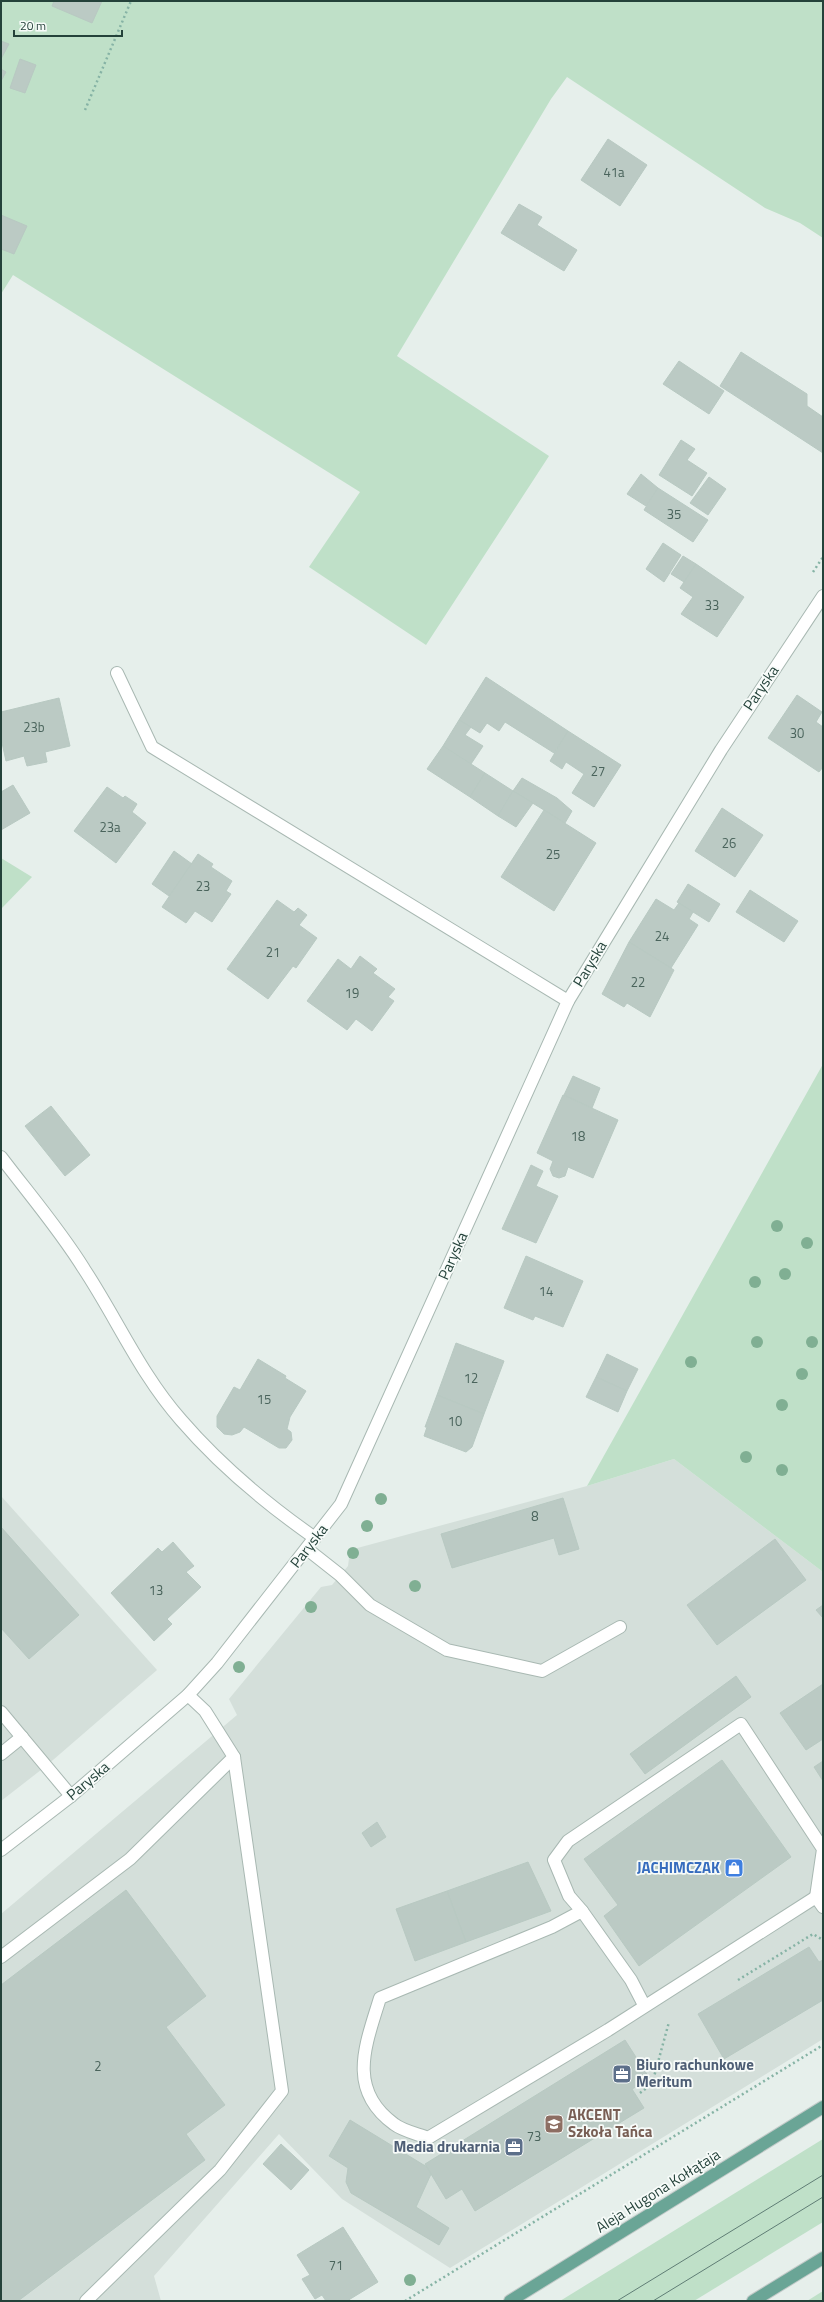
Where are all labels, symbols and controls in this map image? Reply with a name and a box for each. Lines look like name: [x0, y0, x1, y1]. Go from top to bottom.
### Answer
scale bar: [14, 12, 122, 38]
text: 20 m: [20, 16, 46, 35]
house number: 41a: [603, 162, 625, 182]
house number: 35: [667, 504, 681, 524]
house number: 33: [705, 595, 719, 615]
street label: Paryska: [737, 660, 784, 715]
house number: 23b: [23, 717, 45, 737]
house number: 30: [790, 723, 804, 743]
house number: 27: [591, 761, 605, 781]
house number: 23a: [99, 817, 121, 837]
house number: 26: [722, 833, 736, 853]
house number: 25: [546, 844, 560, 864]
house number: 23: [196, 876, 210, 896]
house number: 24: [655, 926, 669, 946]
street label: Paryska: [567, 936, 613, 991]
house number: 21: [266, 942, 280, 962]
house number: 22: [631, 972, 645, 992]
house number: 19: [345, 983, 359, 1003]
house number: 18: [571, 1126, 585, 1146]
street label: Paryska: [432, 1228, 473, 1283]
house number: 14: [539, 1281, 553, 1301]
house number: 12: [464, 1368, 478, 1388]
house number: 15: [257, 1389, 271, 1409]
house number: 10: [448, 1411, 462, 1431]
house number: 8: [531, 1506, 539, 1526]
street label: Paryska: [284, 1518, 333, 1573]
house number: 13: [149, 1580, 163, 1600]
street label: Paryska: [61, 1755, 115, 1806]
place label: JACHIMCZAK: [637, 1856, 720, 1879]
shop icon: JACHIMCZAK: [723, 1857, 745, 1879]
place label: Biuro rachunkowe Meritum: [636, 2053, 754, 2093]
house number: 2: [94, 2056, 102, 2076]
office icon: Biuro rachunkowe Meritum: [611, 2063, 633, 2085]
place label: AKCENT Szkoła Tańca: [568, 2103, 653, 2143]
school or university icon: AKCENT Szkoła Tańca: [543, 2113, 565, 2135]
house number: 73: [527, 2126, 541, 2146]
place label: Media drukarnia: [394, 2135, 500, 2158]
office icon: Media drukarnia: [503, 2136, 525, 2158]
street label: Aleja Hugona Kołłątaja: [591, 2143, 725, 2238]
house number: 71: [329, 2255, 343, 2275]

